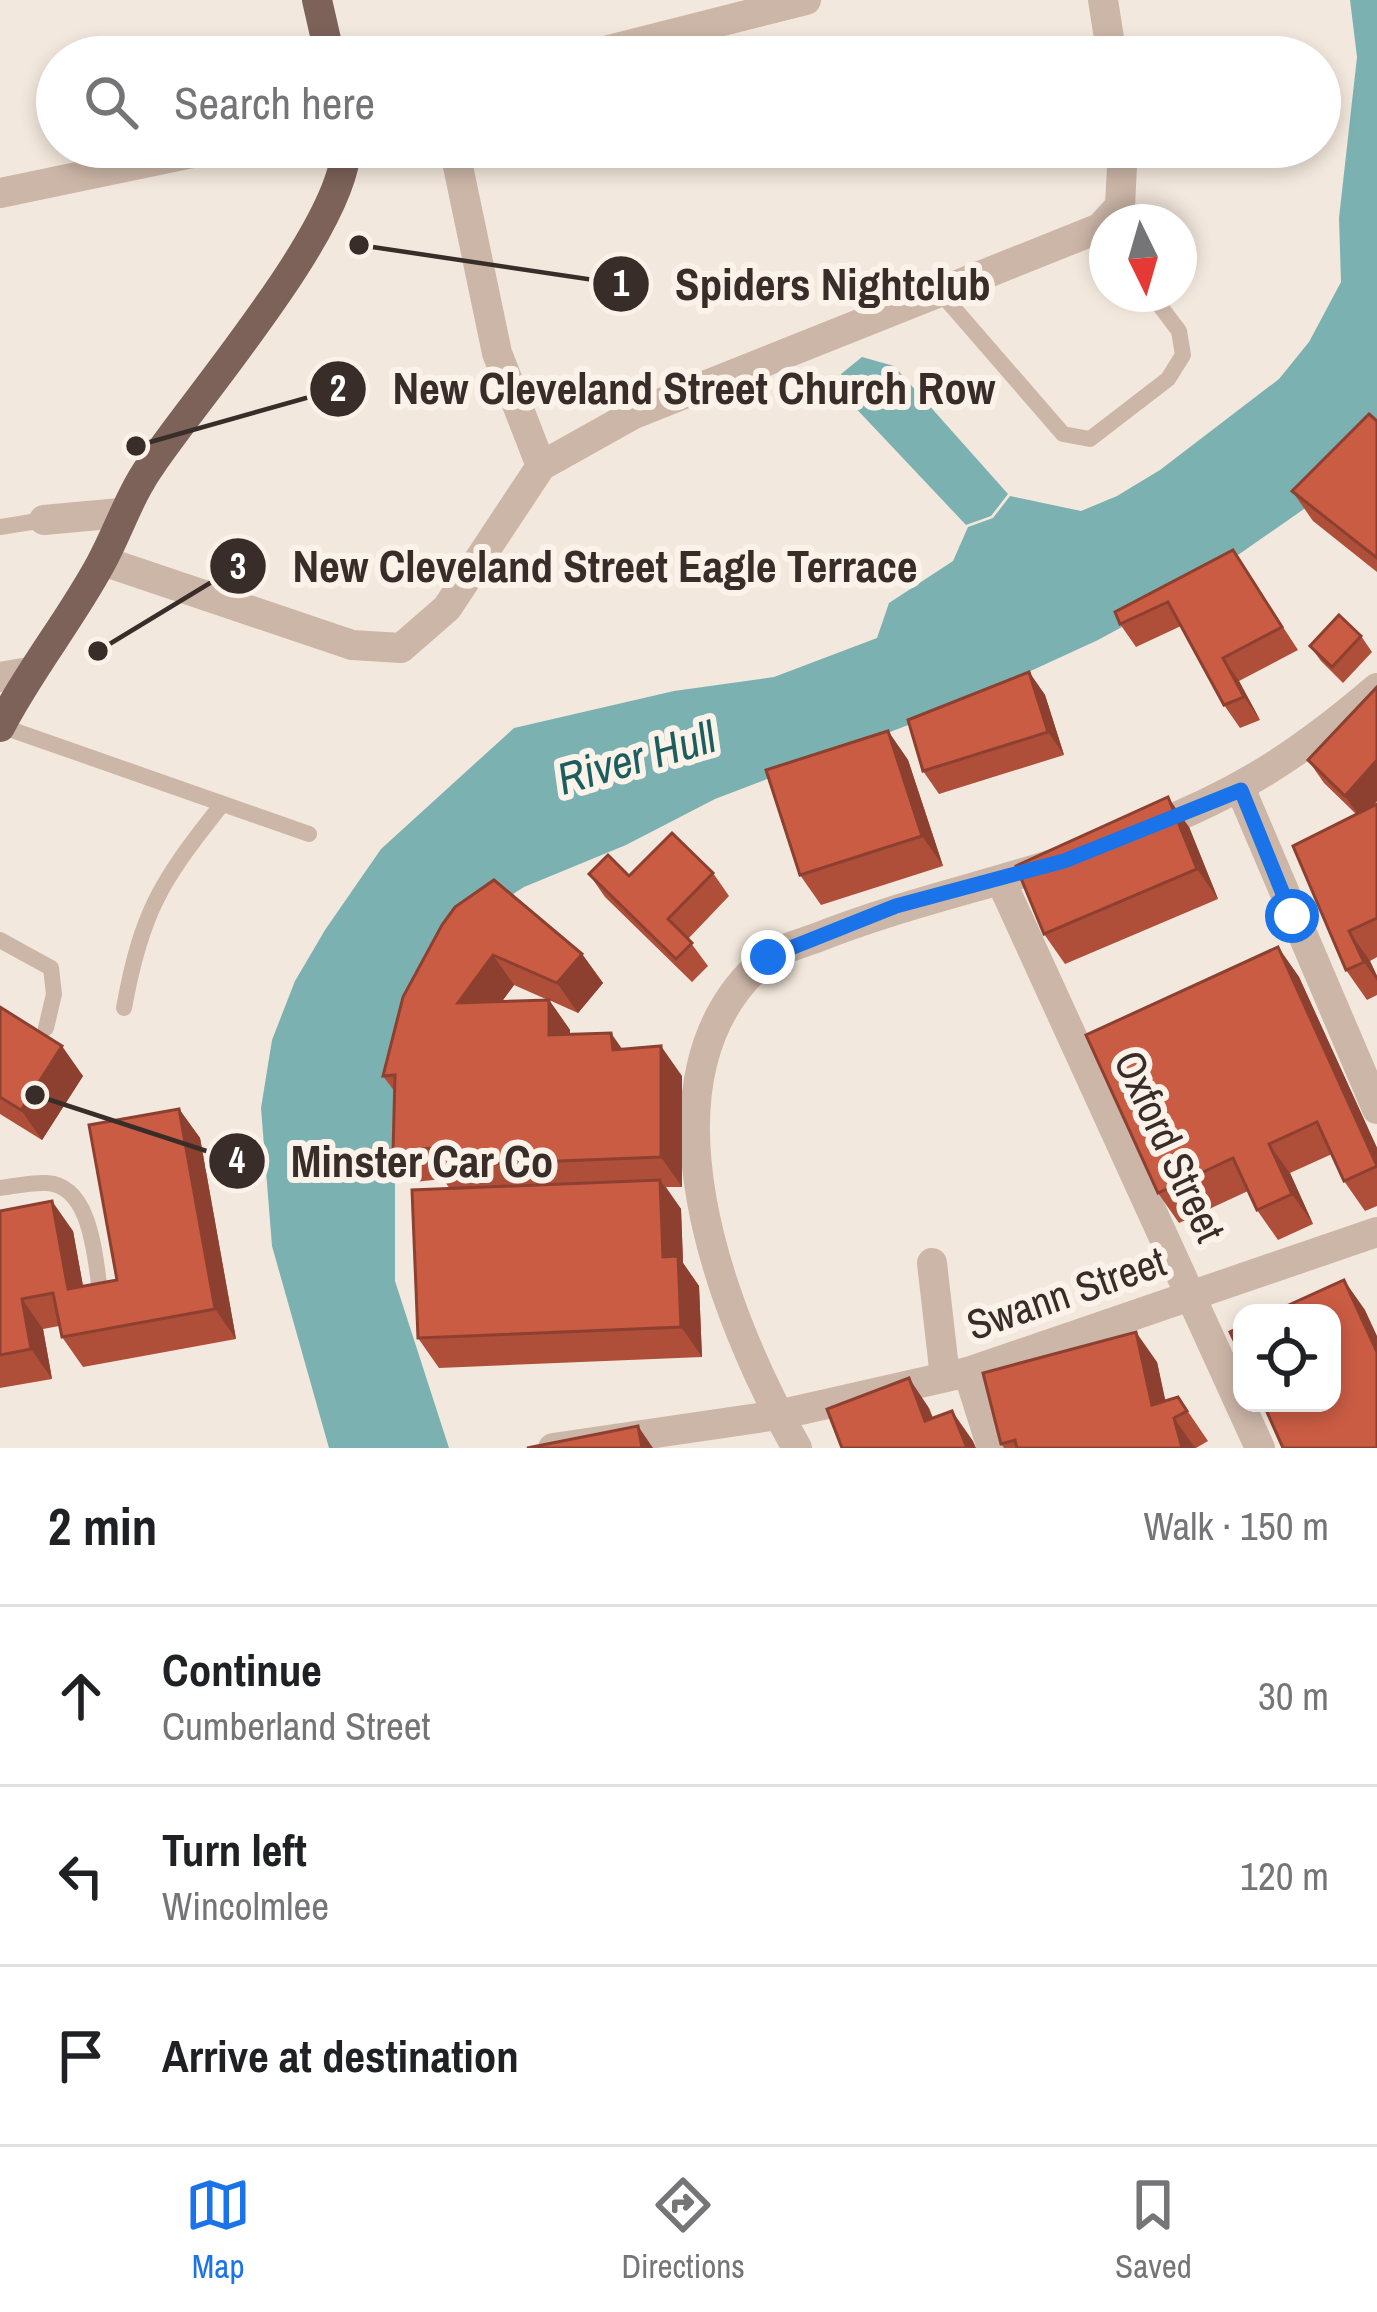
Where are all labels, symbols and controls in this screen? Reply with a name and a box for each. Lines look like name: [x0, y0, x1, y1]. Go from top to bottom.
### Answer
search box: [36, 36, 1341, 168]
icon: search: [78, 69, 144, 135]
text: Search here: [174, 72, 375, 133]
north arrow: [1089, 204, 1197, 312]
callout: Spiders Nightclub: [591, 243, 1015, 324]
text: Spiders Nightclub: [675, 253, 991, 314]
text: 1: [613, 259, 630, 307]
callout: New Cleveland Street Church Row: [308, 348, 1019, 429]
text: New Cleveland Street Church Row: [393, 357, 996, 418]
text: 2: [330, 364, 346, 412]
callout: New Cleveland Street Eagle Terrace: [208, 525, 941, 606]
text: New Cleveland Street Eagle Terrace: [293, 535, 917, 596]
text: 3: [230, 542, 246, 590]
water label: River Hull: [550, 705, 723, 809]
route start: [1265, 889, 1319, 943]
route end: [741, 930, 795, 984]
street label: Oxford Street: [1101, 1041, 1239, 1251]
callout: Minster Car Co: [207, 1120, 577, 1201]
text: Minster Car Co: [291, 1130, 553, 1191]
text: 4: [229, 1136, 246, 1184]
street label: Swann Street: [959, 1233, 1173, 1353]
map controls: [1233, 1304, 1341, 1412]
button: locate: [1233, 1304, 1341, 1412]
text: 2 min: [48, 1492, 157, 1561]
text: Walk · 150 m: [1144, 1500, 1329, 1552]
text: Continue: [162, 1639, 322, 1700]
icon: ahead: [48, 1663, 114, 1729]
text: 30 m: [1258, 1670, 1329, 1722]
text: Cumberland Street: [162, 1700, 430, 1752]
text: Turn left: [162, 1819, 307, 1880]
icon: left: [48, 1843, 114, 1909]
text: 120 m: [1240, 1850, 1329, 1902]
text: Wincolmlee: [162, 1880, 329, 1932]
icon: arrive: [48, 2023, 114, 2089]
text: Arrive at destination: [162, 2025, 519, 2086]
tab: Map: [185, 2172, 251, 2288]
tab: Directions: [621, 2172, 745, 2288]
tab: Saved: [1115, 2172, 1192, 2288]

